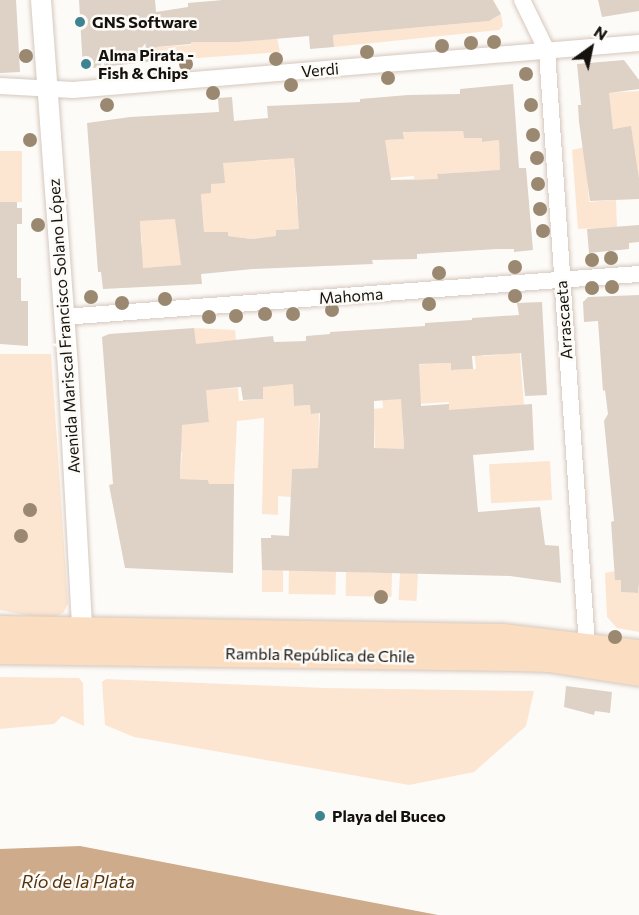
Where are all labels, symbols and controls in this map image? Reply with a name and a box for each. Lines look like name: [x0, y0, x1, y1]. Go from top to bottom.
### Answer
place label: GNS Software: [92, 12, 197, 32]
marker: GNS Software: [73, 15, 87, 29]
north arrow: [561, 18, 621, 78]
text: N: [591, 21, 611, 44]
place label: Alma Pirata - Fish & Chips: [98, 45, 194, 83]
marker: Alma Pirata - Fish & Chips: [79, 57, 93, 71]
street label: Verdi: [300, 59, 340, 81]
street label: Avenida Mariscal Francisco Solano López: [44, 178, 84, 474]
street label: Arrascaeta: [552, 280, 576, 360]
street label: Mahoma: [318, 284, 384, 308]
street label: Rambla República de Chile: [225, 644, 415, 666]
place label: Playa del Buceo: [332, 806, 446, 826]
marker: Playa del Buceo: [313, 809, 327, 823]
water label: Río de la Plata: [21, 870, 135, 892]

